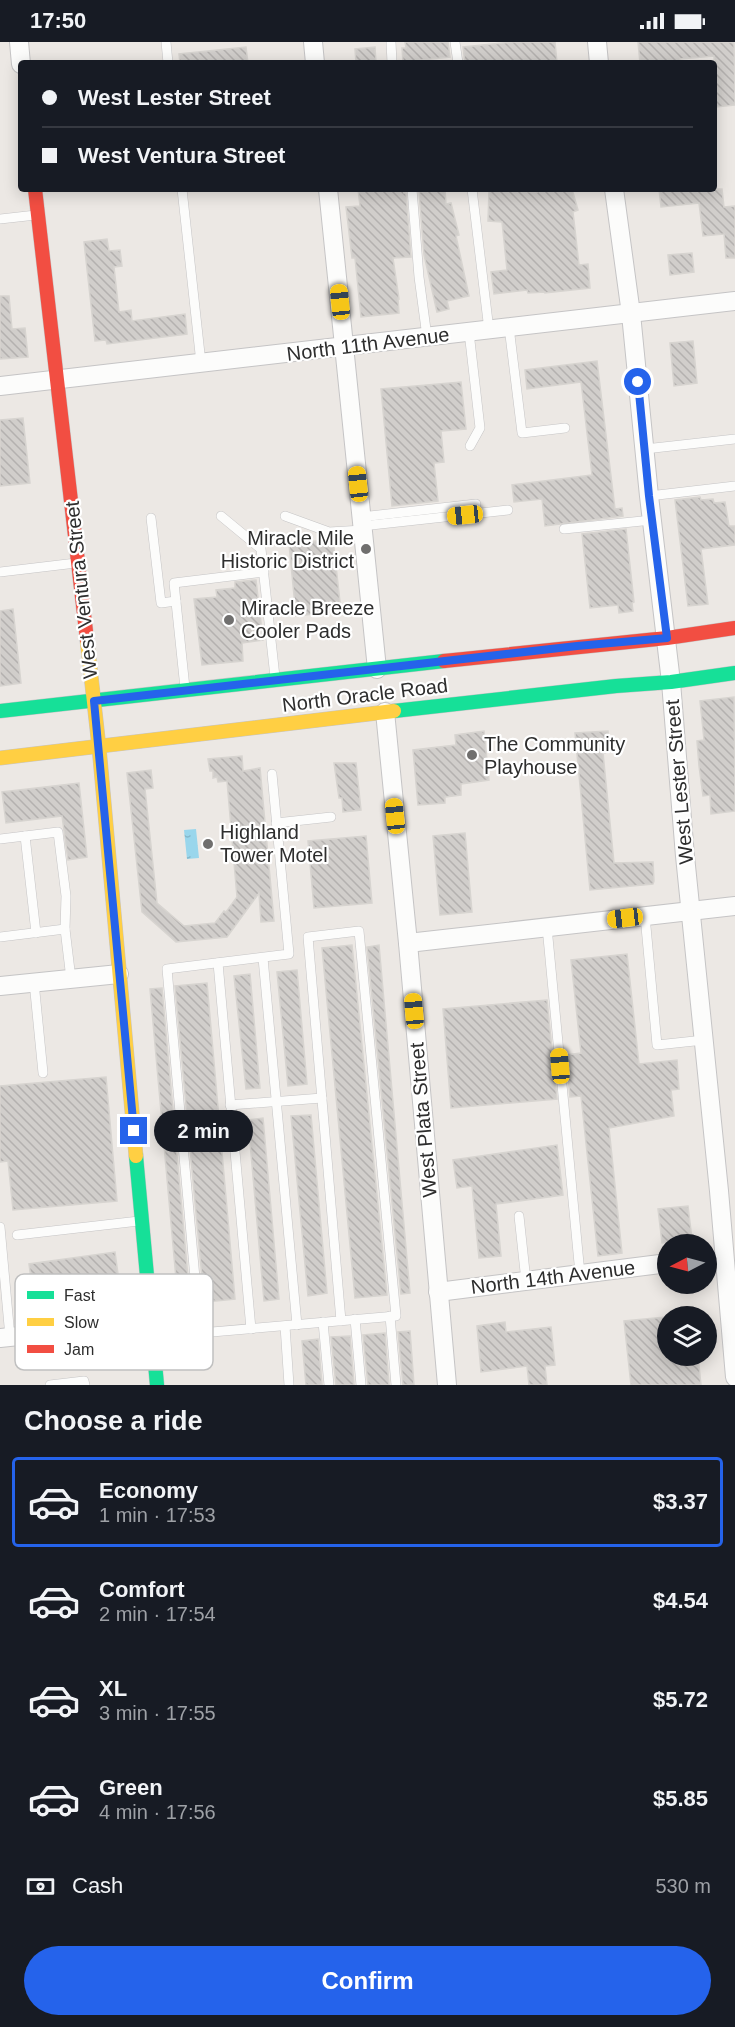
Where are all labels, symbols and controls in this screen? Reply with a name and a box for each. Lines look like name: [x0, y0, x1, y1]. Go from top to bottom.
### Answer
text: 17:50: [30, 8, 86, 33]
text: West Lester Street: [78, 85, 271, 110]
text: West Ventura Street: [78, 143, 285, 168]
car: [329, 283, 351, 321]
street label: North 11th Avenue: [285, 323, 451, 365]
route start: [624, 368, 651, 395]
car: [347, 465, 369, 503]
street label: West Ventura Street: [61, 500, 101, 680]
car: [446, 504, 484, 526]
place label: Miracle Mile Historic District: [221, 527, 354, 572]
marker: Miracle Mile Historic District: [359, 542, 373, 556]
place label: Miracle Breeze Cooler Pads: [241, 597, 374, 642]
marker: Miracle Breeze Cooler Pads: [222, 613, 236, 627]
street label: North Oracle Road: [281, 674, 449, 716]
street label: West Lester Street: [661, 698, 697, 865]
place label: The Community Playhouse: [484, 733, 625, 778]
marker: The Community Playhouse: [465, 748, 479, 762]
car: [384, 797, 406, 835]
place label: Highland Tower Motel: [220, 821, 328, 866]
marker: Highland Tower Motel: [201, 837, 215, 851]
car: [606, 907, 644, 929]
car: [403, 992, 425, 1030]
street label: West Plata Street: [405, 1041, 441, 1198]
car: [549, 1047, 571, 1085]
callout: 2 min: [155, 1110, 254, 1152]
route end: [120, 1117, 147, 1144]
text: 2 min: [177, 1120, 230, 1142]
north arrow: [657, 1234, 717, 1294]
map controls: [657, 1234, 717, 1366]
street label: North 14th Avenue: [470, 1256, 636, 1298]
legend: [15, 1274, 213, 1370]
text: Fast: [64, 1287, 96, 1304]
button: layers: [657, 1306, 717, 1366]
text: Slow: [64, 1314, 99, 1331]
text: Jam: [64, 1341, 94, 1358]
text: Choose a ride: [24, 1406, 203, 1436]
icon: car: [27, 1475, 81, 1529]
text: Economy: [99, 1478, 198, 1503]
text: $3.37: [653, 1489, 708, 1514]
text: 1 min · 17:53: [99, 1504, 216, 1526]
icon: car: [27, 1574, 81, 1628]
text: Comfort: [99, 1577, 185, 1602]
text: $4.54: [653, 1588, 708, 1613]
text: 2 min · 17:54: [99, 1603, 216, 1625]
icon: car: [27, 1673, 81, 1727]
text: XL: [99, 1676, 127, 1701]
text: $5.72: [653, 1687, 708, 1712]
text: 3 min · 17:55: [99, 1702, 216, 1724]
icon: car: [27, 1772, 81, 1826]
text: Green: [99, 1775, 163, 1800]
text: $5.85: [653, 1786, 708, 1811]
text: 4 min · 17:56: [99, 1801, 216, 1823]
icon: cash: [24, 1870, 57, 1903]
text: Cash: [72, 1873, 123, 1898]
text: 530 m: [655, 1875, 711, 1897]
button: Confirm: [24, 1946, 711, 2015]

